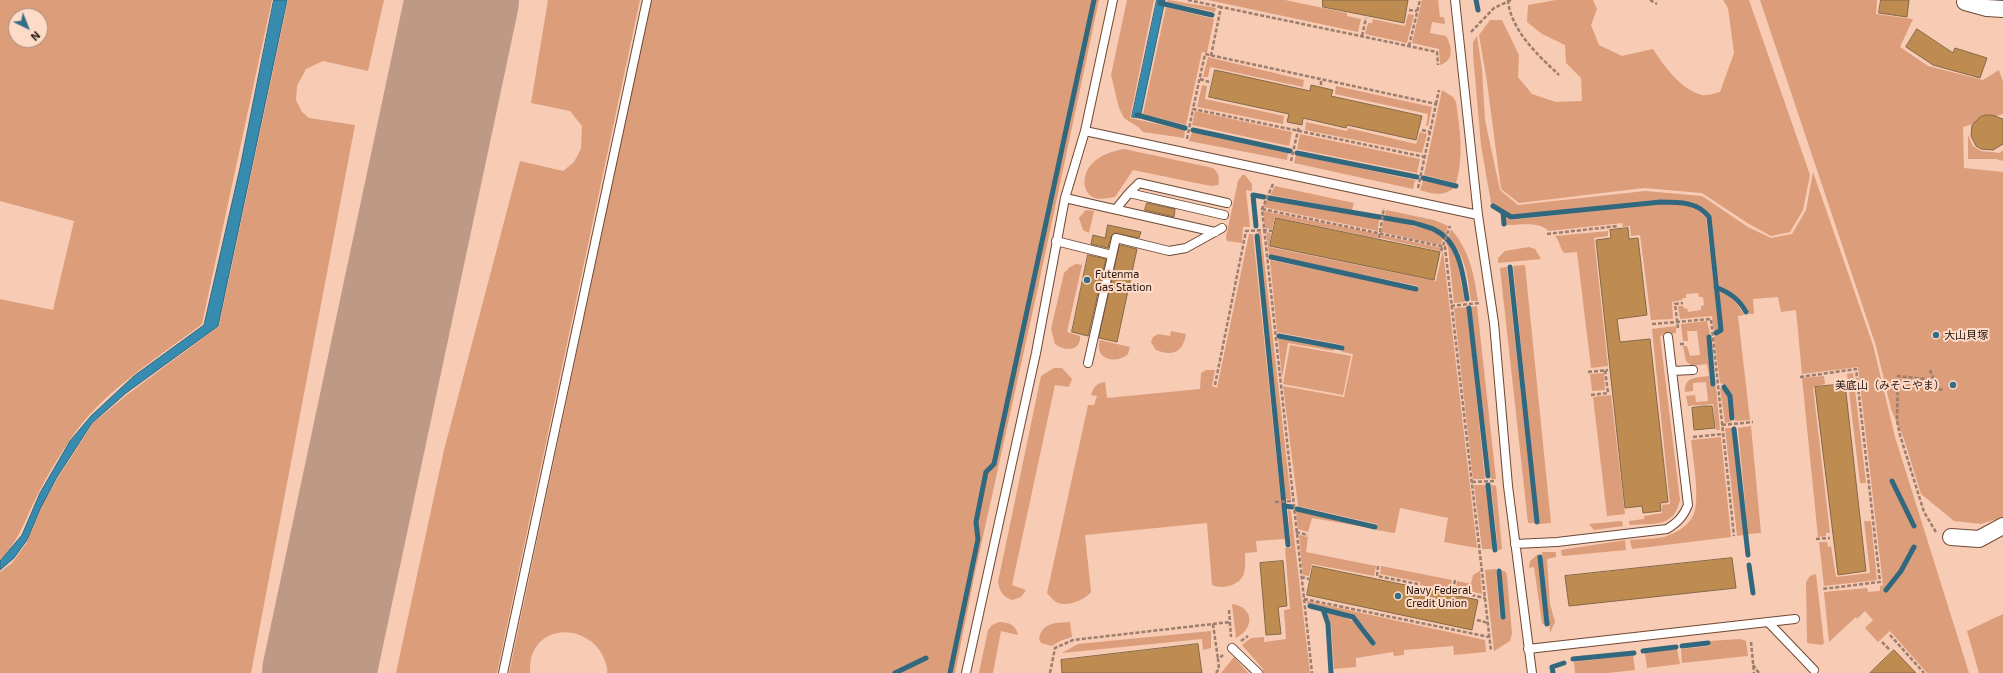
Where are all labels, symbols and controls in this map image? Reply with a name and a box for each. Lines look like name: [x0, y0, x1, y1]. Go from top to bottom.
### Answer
north arrow: [8, 8, 48, 48]
text: N: [29, 29, 43, 44]
place label: Futenma Gas Station: [1095, 267, 1152, 293]
marker: Futenma Gas Station: [1082, 275, 1092, 285]
place label: 大山貝塚: [1944, 328, 1988, 342]
marker: 大山貝塚: [1931, 330, 1941, 340]
place label: 美底山（みそこやま）: [1835, 378, 1945, 392]
marker: 美底山（みそこやま）: [1948, 380, 1958, 390]
place label: Navy Federal Credit Union: [1406, 583, 1471, 609]
marker: Navy Federal Credit Union: [1393, 591, 1403, 601]

